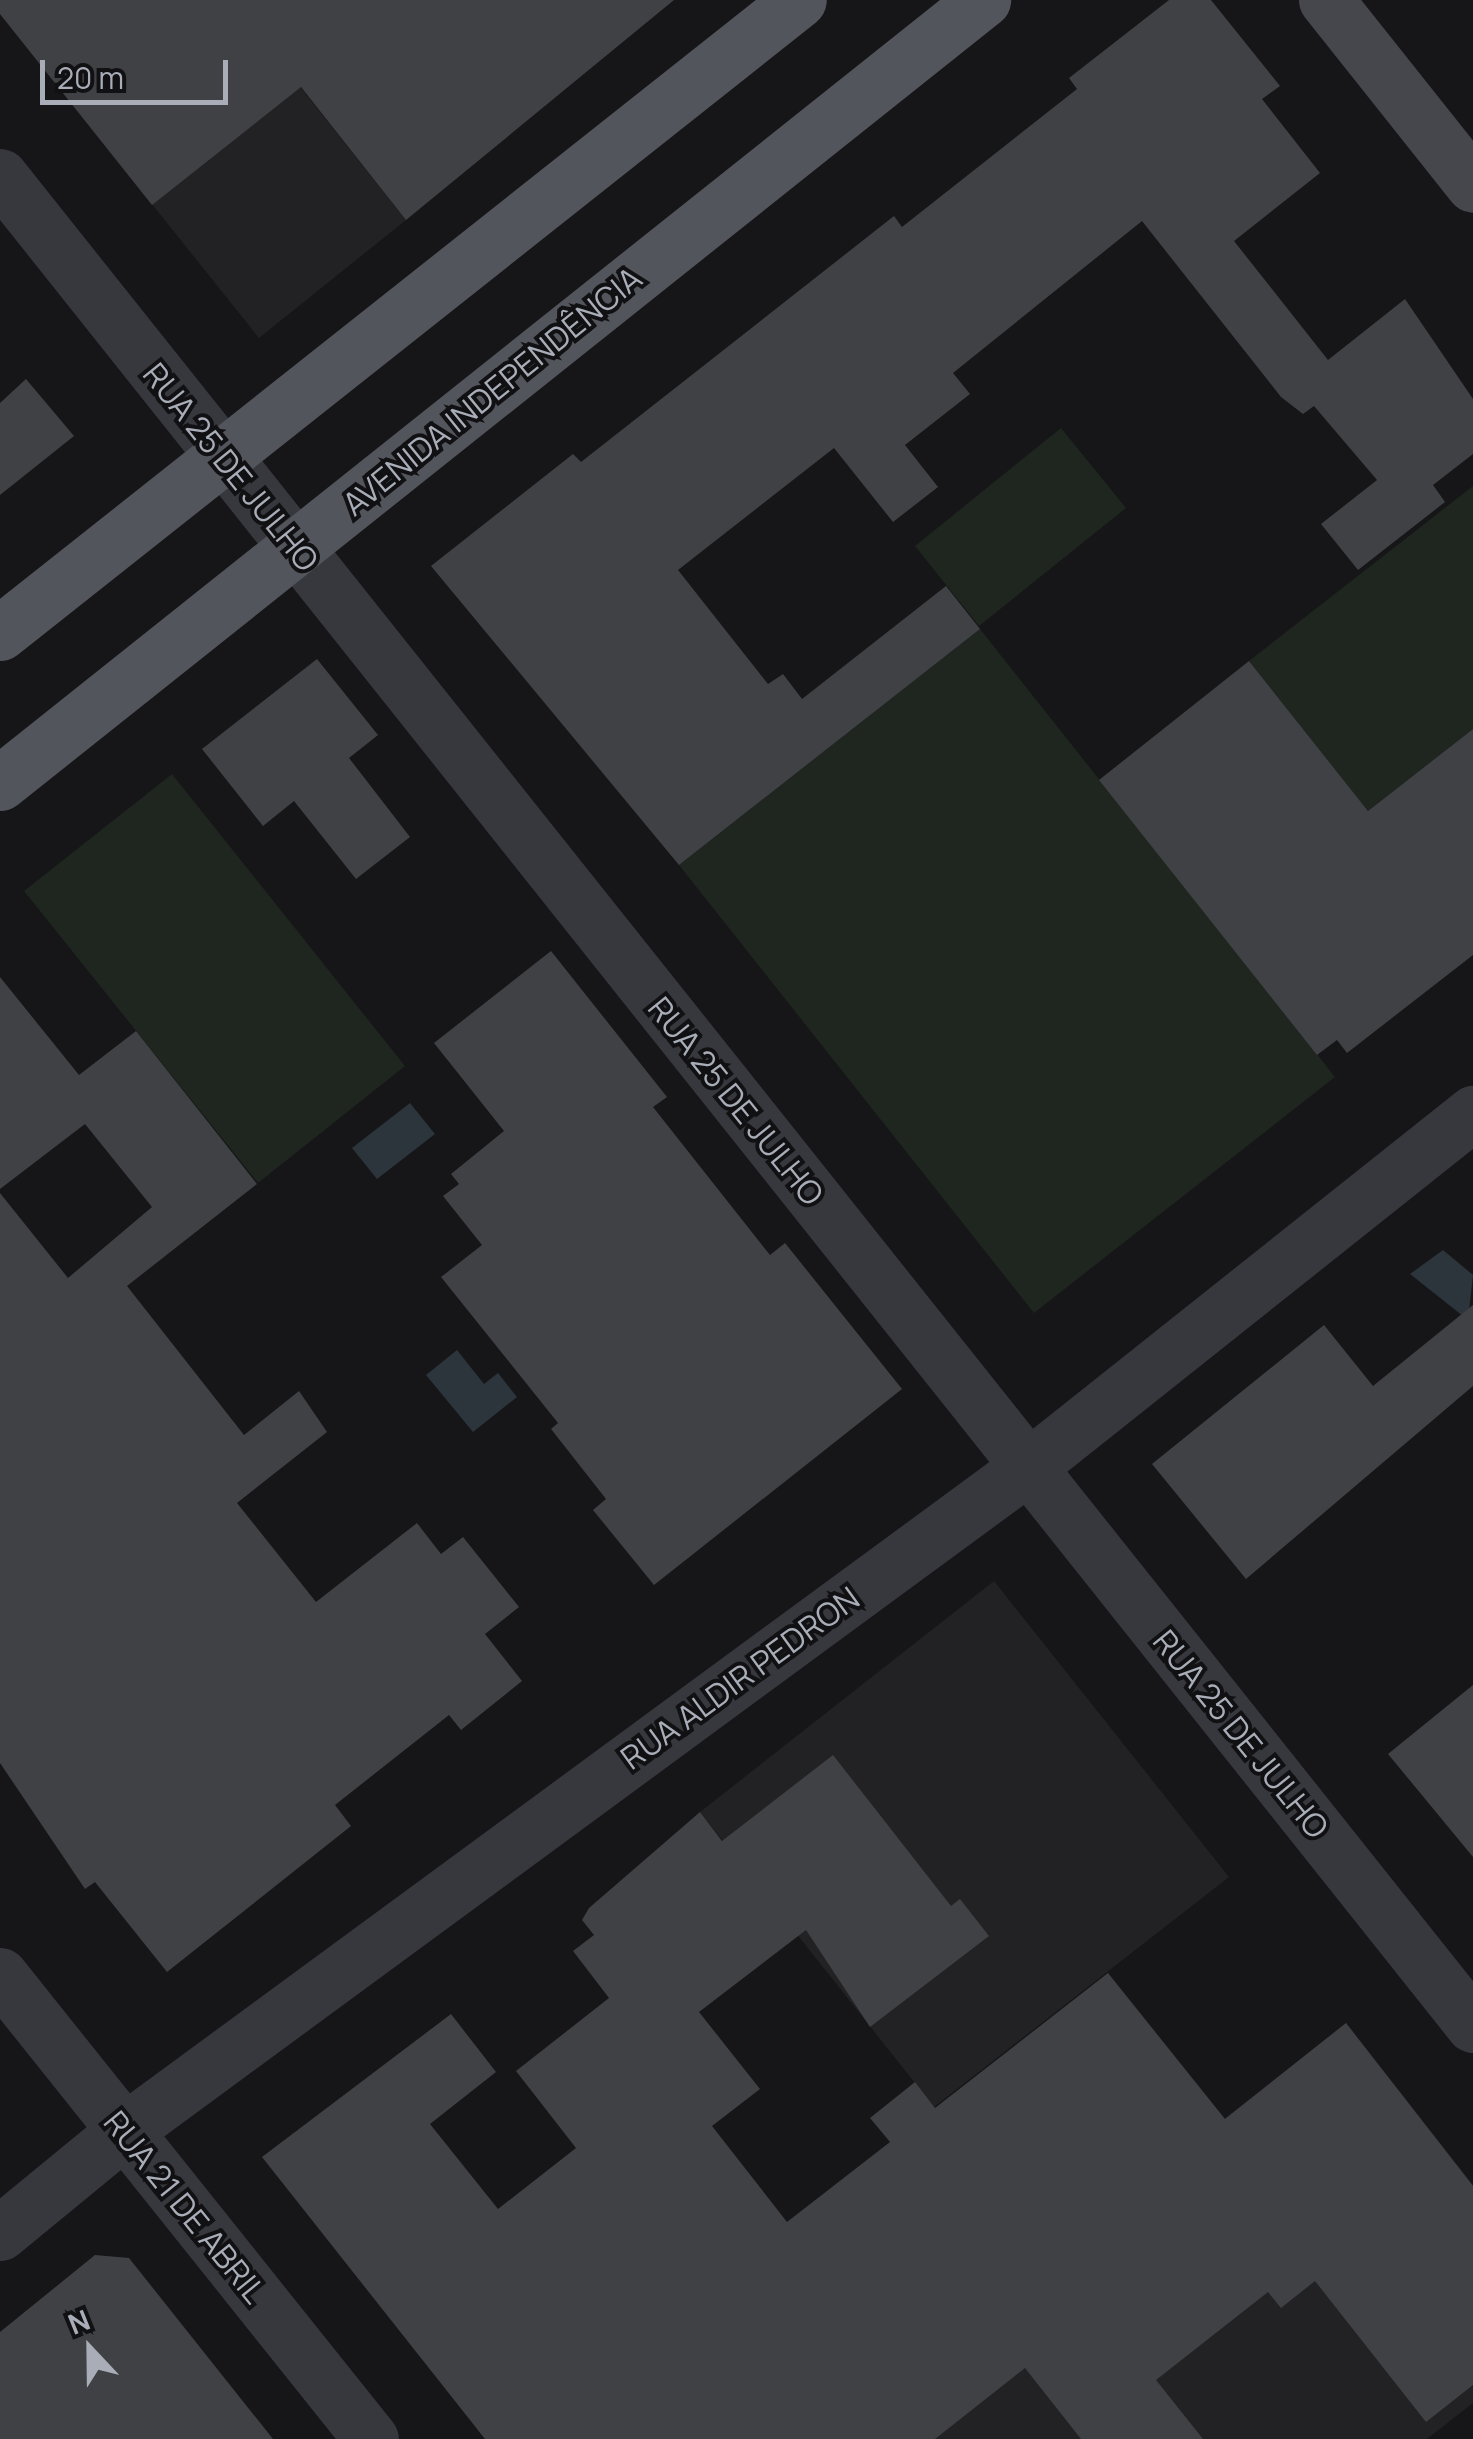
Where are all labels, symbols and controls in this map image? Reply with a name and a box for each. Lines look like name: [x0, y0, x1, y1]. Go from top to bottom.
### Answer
scale bar: [45, 40, 232, 102]
text: 20 m: [57, 57, 124, 98]
street label: AVENIDA INDEPENDÊNCIA: [335, 259, 649, 523]
street label: RUA 25 DE JULHO: [135, 355, 327, 579]
street label: RUA 25 DE JULHO: [640, 989, 832, 1213]
street label: RUA ALDIR PEDRON: [614, 1579, 866, 1777]
street label: RUA 25 DE JULHO: [1145, 1622, 1337, 1846]
street label: RUA 21 DE ABRIL: [96, 2103, 274, 2311]
north arrow: [40, 2299, 140, 2399]
text: N: [62, 2300, 95, 2343]

